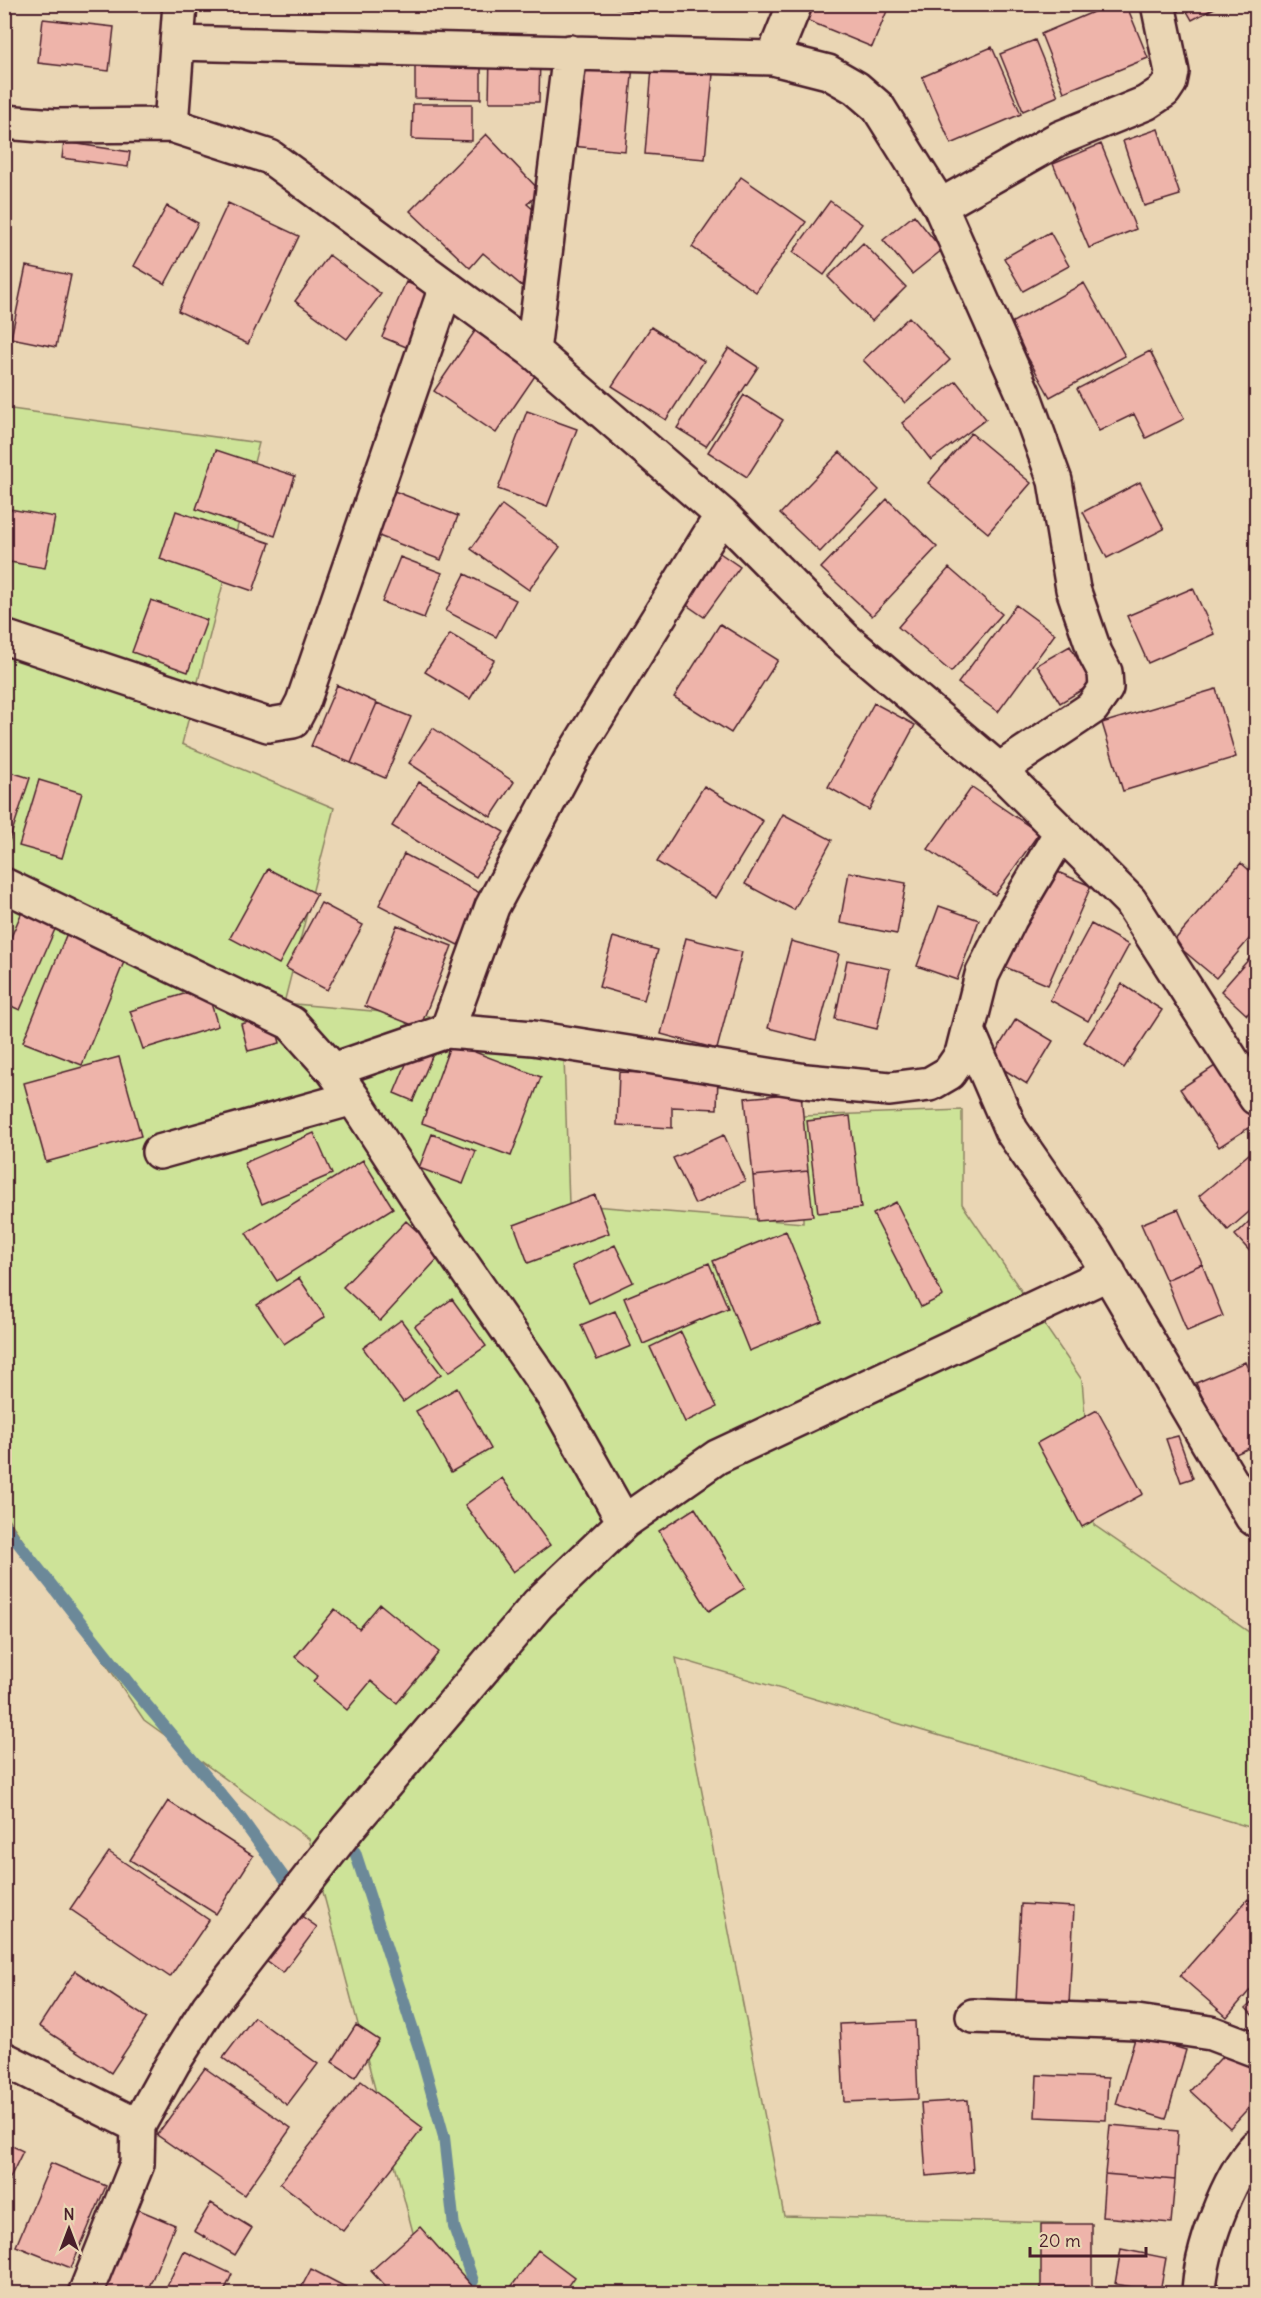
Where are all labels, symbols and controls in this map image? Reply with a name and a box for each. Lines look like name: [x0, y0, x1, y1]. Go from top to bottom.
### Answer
north arrow: [39, 2199, 99, 2259]
text: N: [63, 2204, 75, 2224]
scale bar: [1030, 2220, 1146, 2258]
text: 20 m: [1039, 2229, 1081, 2252]

